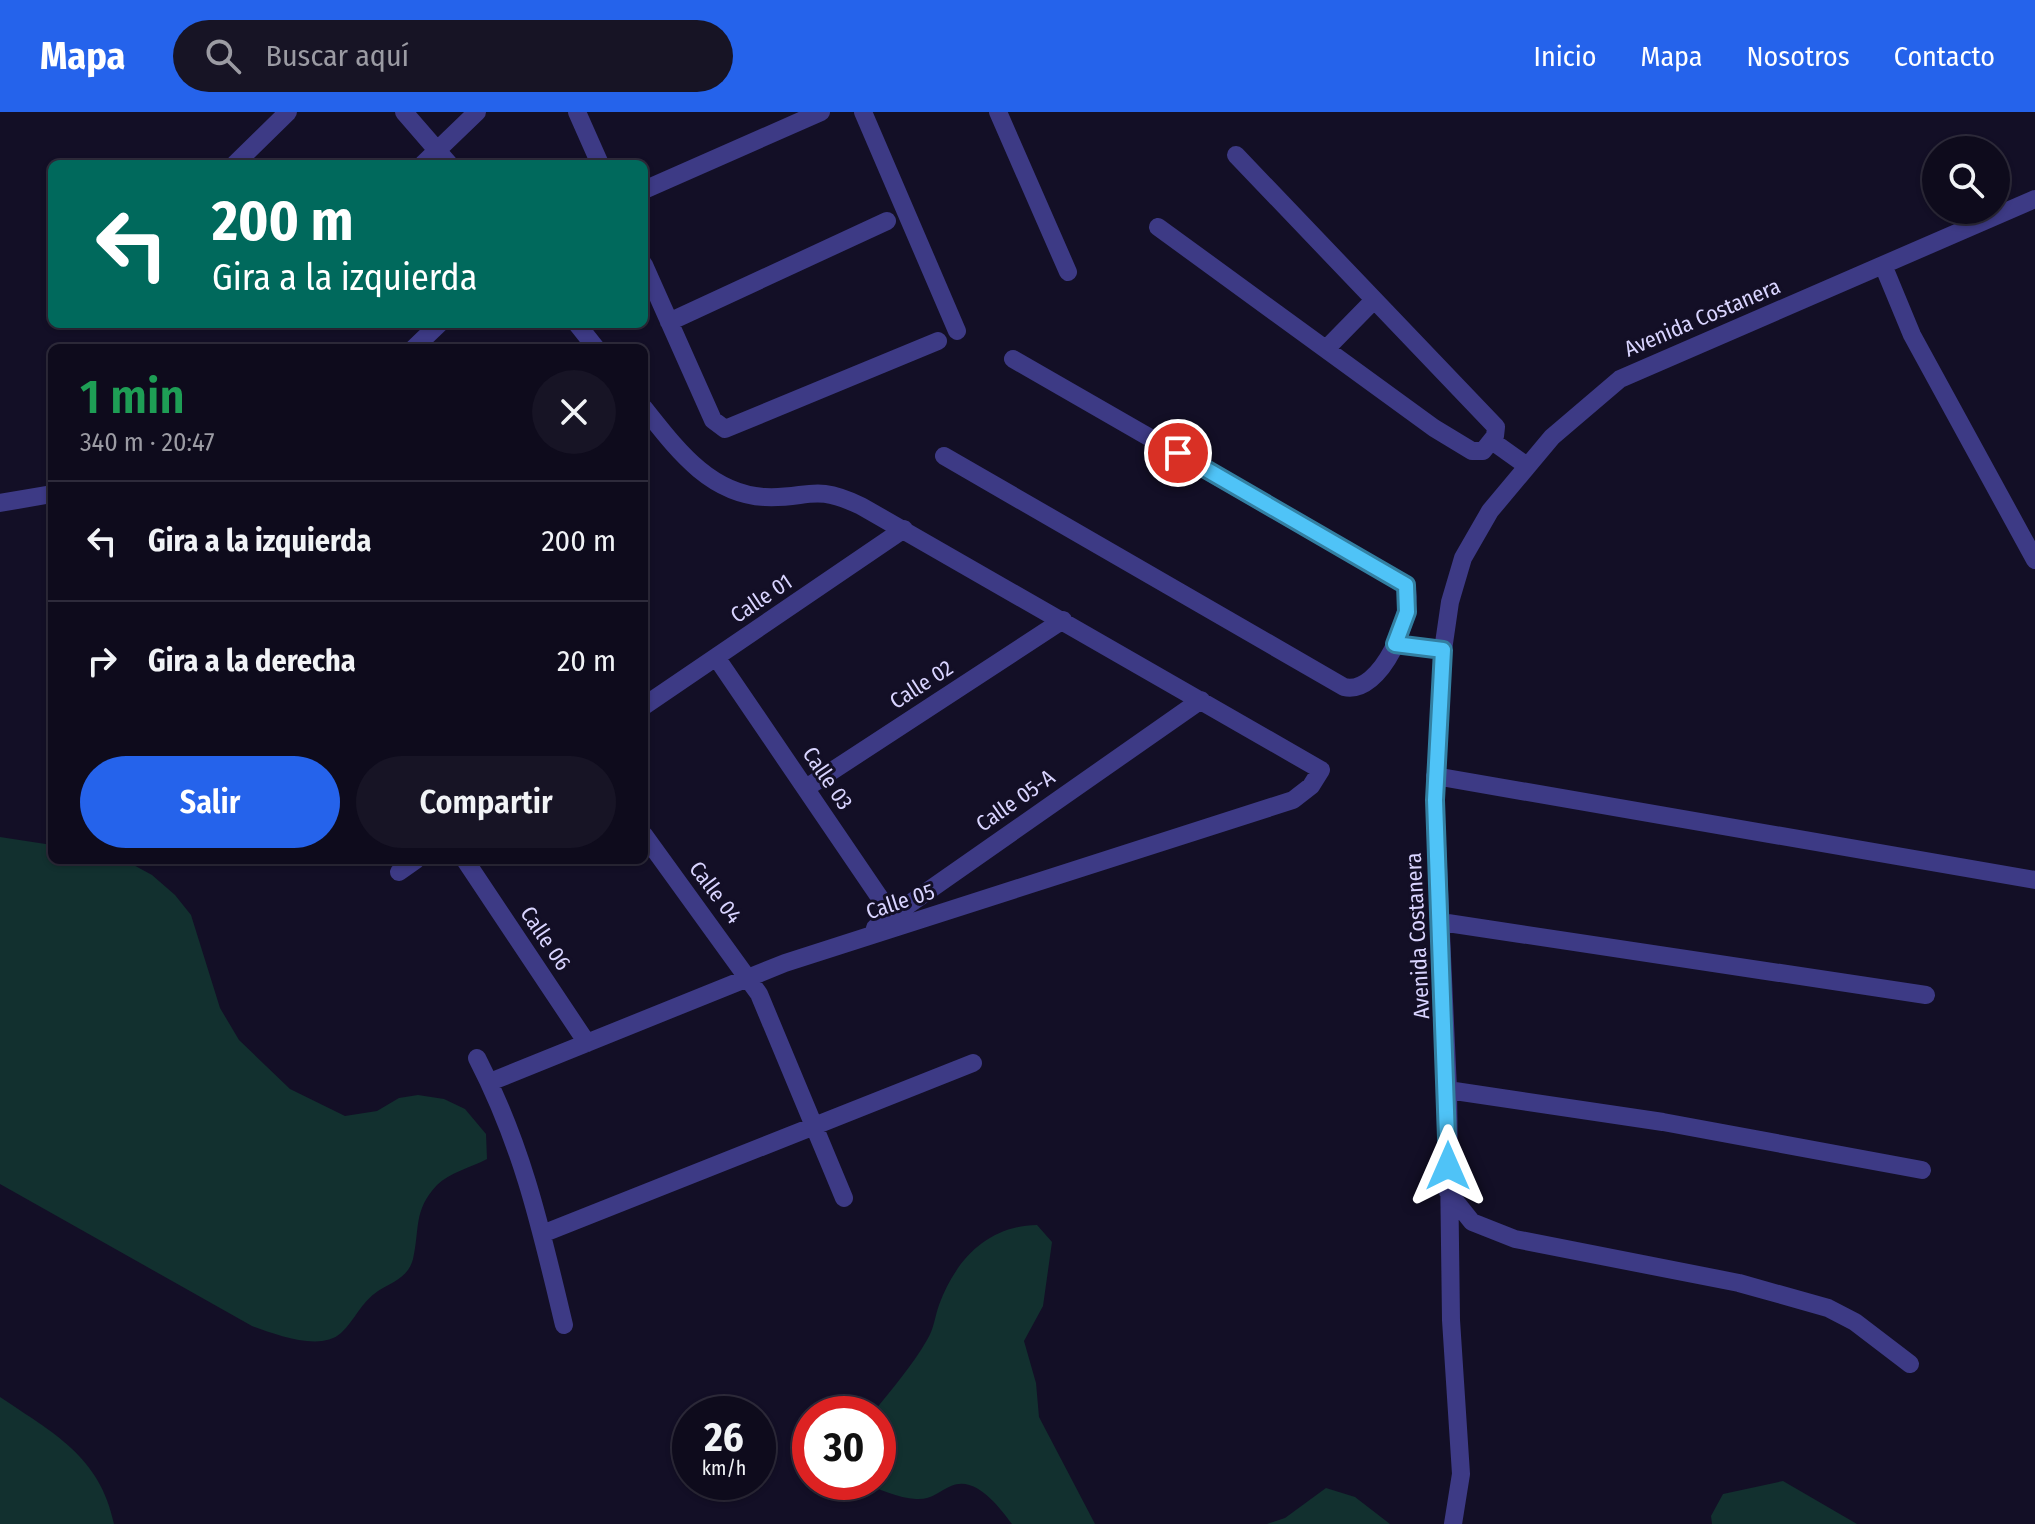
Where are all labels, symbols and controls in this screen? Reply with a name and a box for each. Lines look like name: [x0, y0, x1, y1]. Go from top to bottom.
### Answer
search box: [173, 20, 733, 92]
text: Mapa: [40, 33, 125, 79]
icon: search: [201, 34, 245, 78]
text: Buscar aquí: [265, 38, 409, 74]
text: Inicio: [1534, 40, 1596, 73]
text: Mapa: [1640, 40, 1702, 73]
text: Nosotros: [1746, 40, 1850, 73]
text: Contacto: [1894, 40, 1995, 73]
map controls: [1922, 136, 2010, 224]
button: search: [1922, 136, 2010, 224]
text: 200 m: [212, 188, 353, 255]
icon: left: [80, 192, 184, 296]
text: Gira a la izquierda: [212, 256, 477, 300]
street label: Avenida Costanera: [1620, 272, 1784, 362]
text: 1 min: [80, 368, 185, 426]
button: close: [532, 370, 616, 454]
pin: [1144, 419, 1212, 487]
text: 340 m · 20:47: [80, 427, 215, 458]
icon: arrive: [1156, 431, 1200, 475]
icon: left: [80, 519, 124, 563]
text: Gira a la izquierda: [148, 523, 371, 559]
text: 200 m: [541, 523, 616, 559]
street label: Calle 01: [725, 568, 797, 629]
icon: right: [80, 639, 124, 683]
text: Gira a la derecha: [148, 643, 356, 679]
text: 20 m: [557, 643, 616, 679]
street label: Calle 02: [885, 654, 958, 715]
street label: Calle 03: [797, 742, 858, 815]
button: Salir: [80, 756, 340, 848]
button: Compartir: [356, 756, 616, 848]
street label: Calle 05-A: [971, 763, 1060, 837]
street label: Avenida Costanera: [1400, 852, 1435, 1020]
street label: Calle 04: [683, 856, 748, 929]
street label: Calle 05: [862, 878, 938, 925]
street label: Calle 06: [514, 901, 577, 976]
position arrow: [1406, 1124, 1490, 1208]
speed limit sign: 30: [792, 1396, 896, 1500]
text: 26: [704, 1414, 744, 1462]
text: km/h: [702, 1456, 746, 1480]

